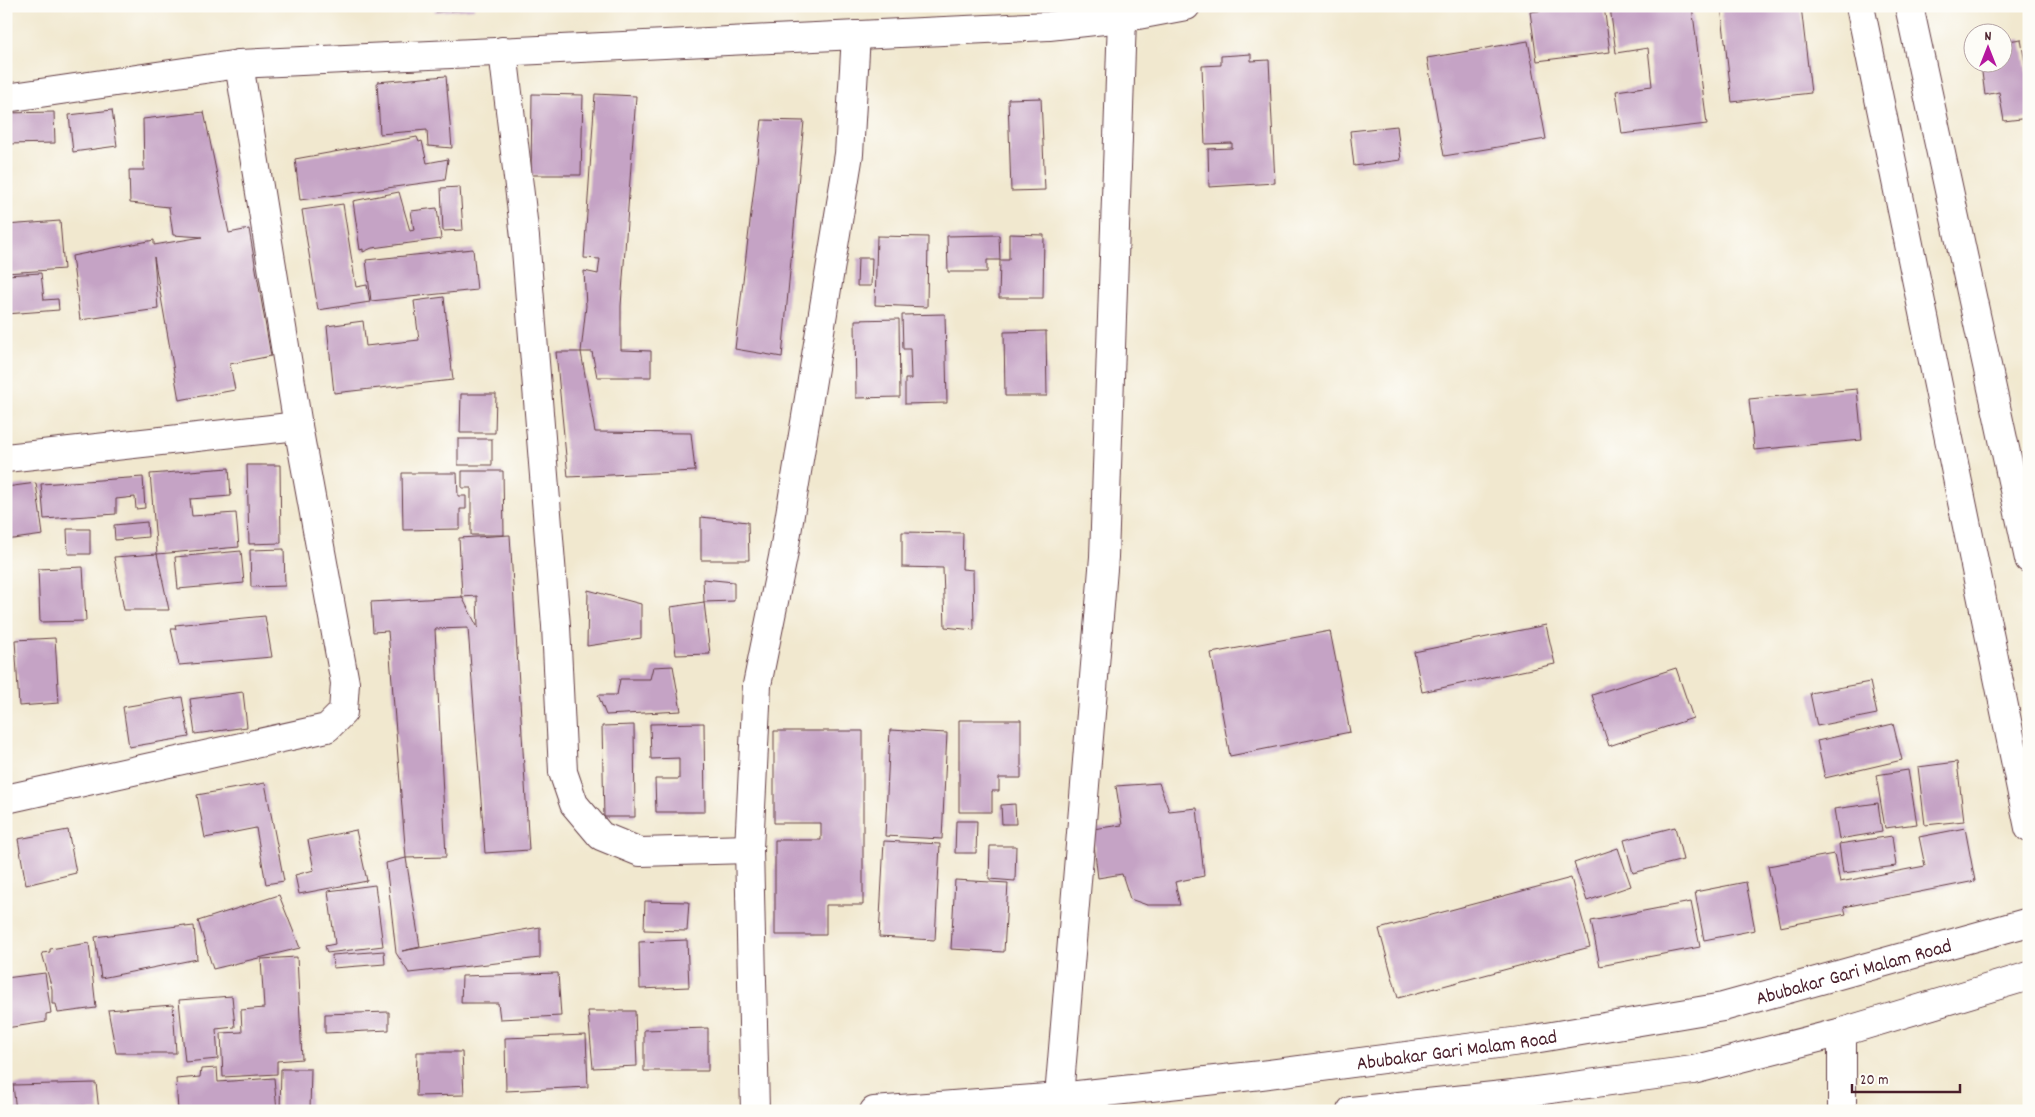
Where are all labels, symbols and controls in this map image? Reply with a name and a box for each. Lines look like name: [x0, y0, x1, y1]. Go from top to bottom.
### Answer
north arrow: [1962, 22, 2012, 72]
text: N: [1985, 27, 1992, 47]
street label: Abubakar Gari Malam Road: [1753, 933, 1955, 1014]
street label: Abubakar Gari Malam Road: [1355, 1024, 1559, 1079]
scale bar: [1852, 1062, 1960, 1094]
text: 20 m: [1860, 1070, 1888, 1092]

